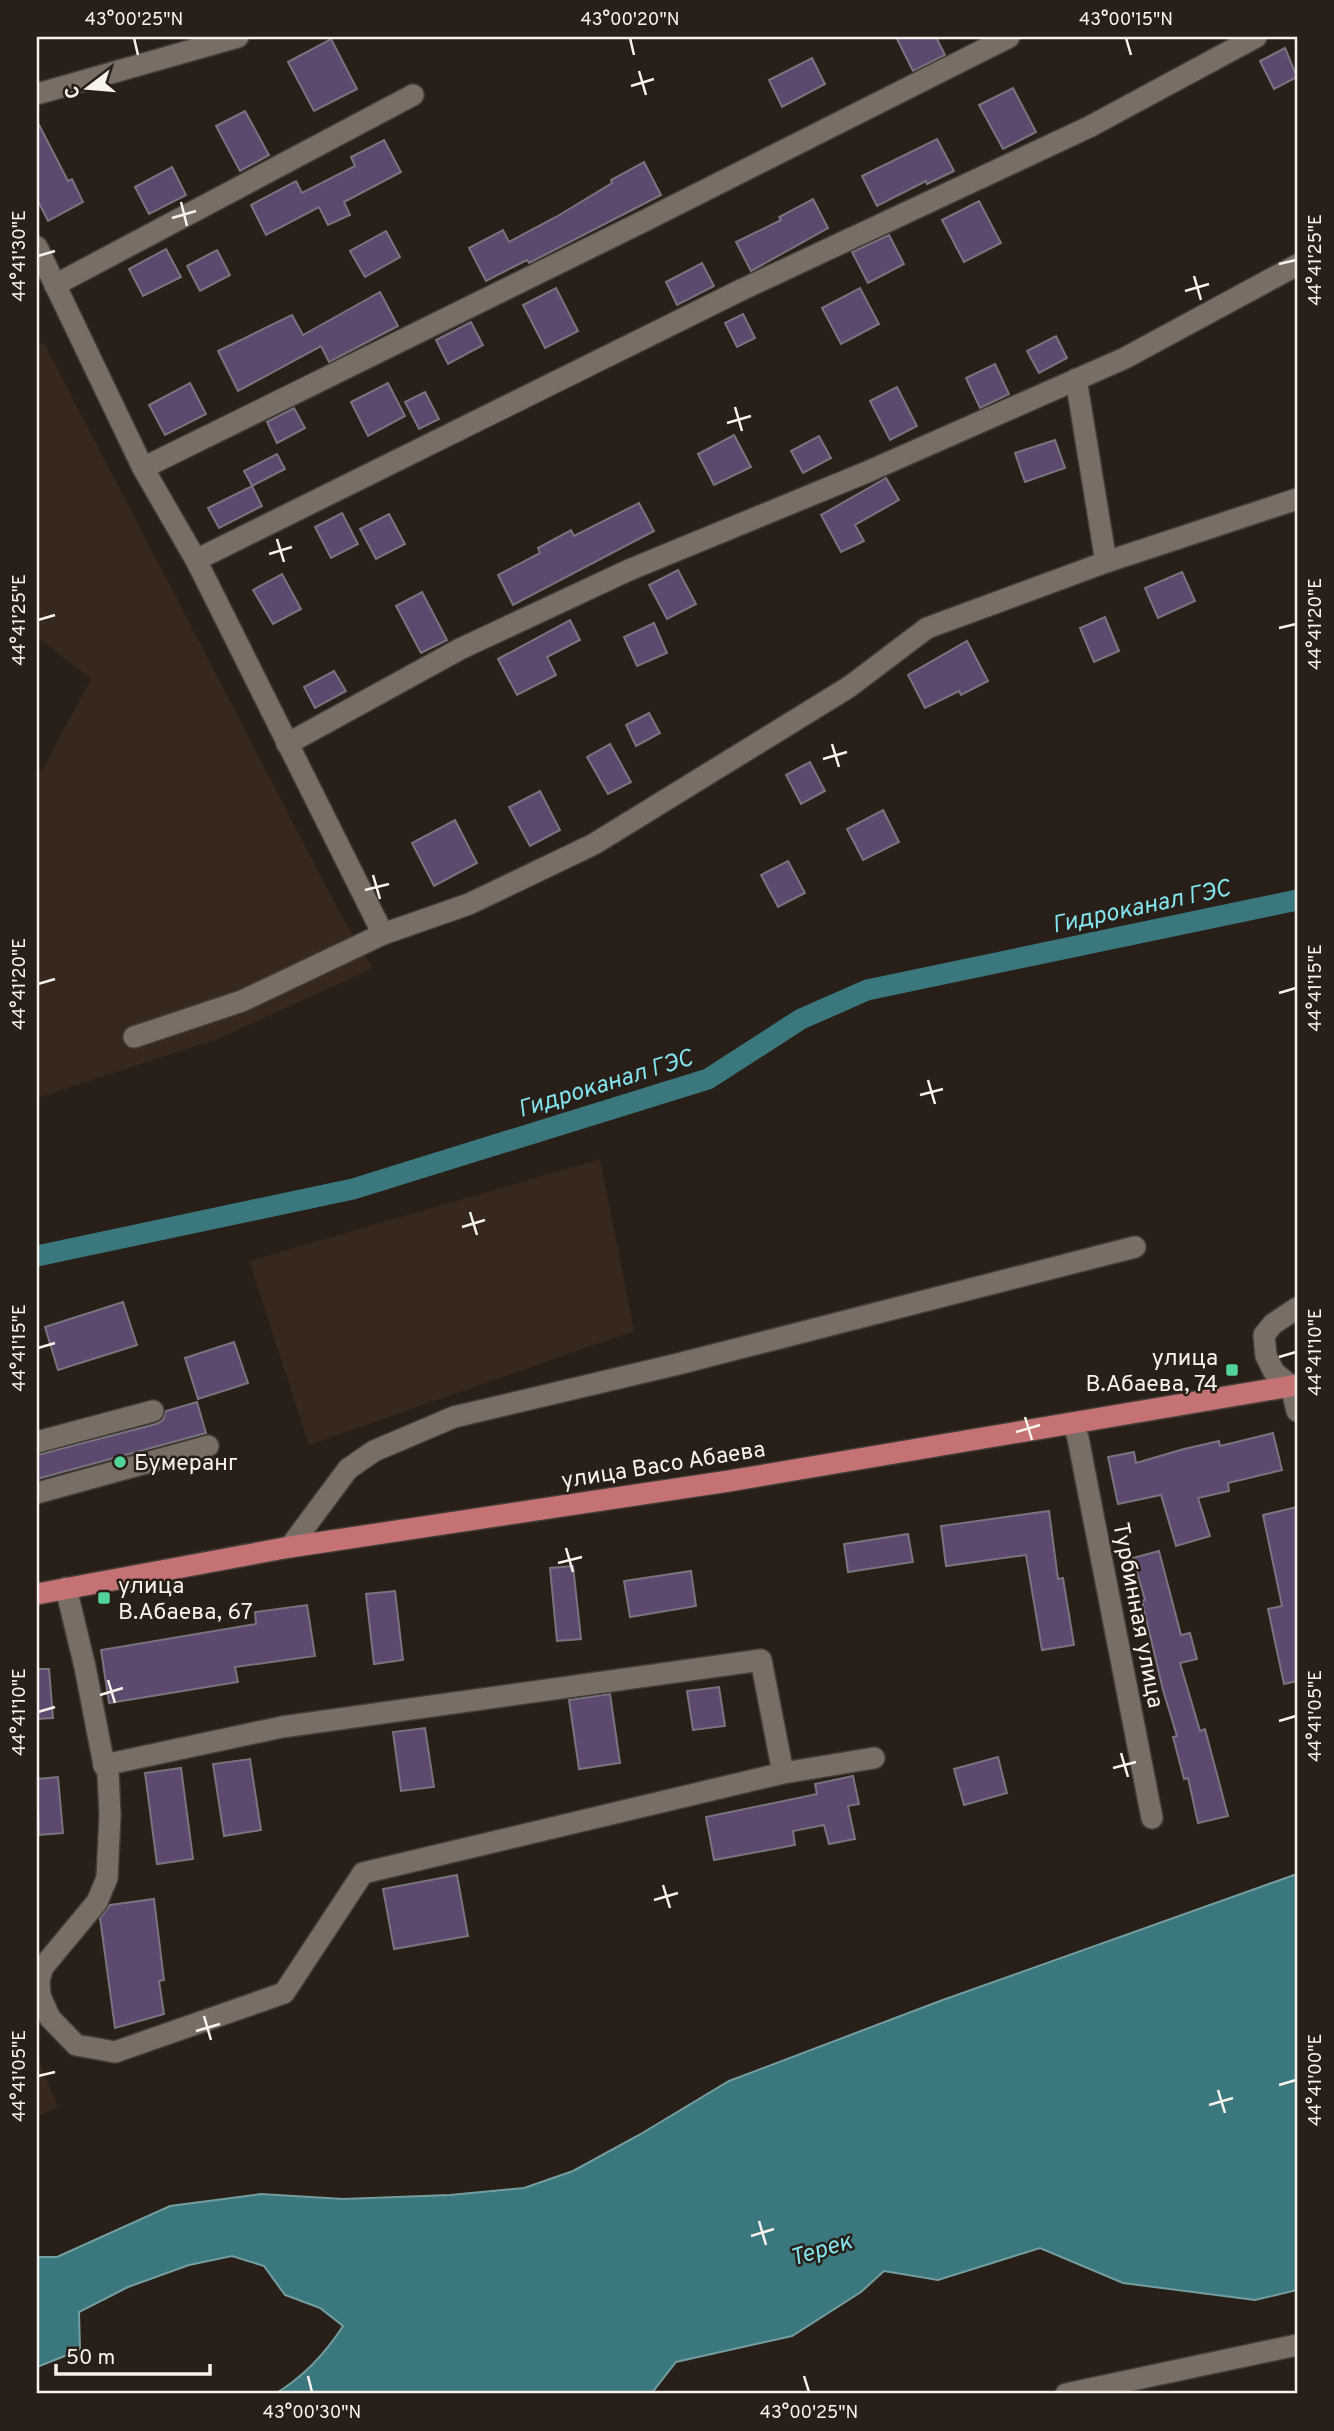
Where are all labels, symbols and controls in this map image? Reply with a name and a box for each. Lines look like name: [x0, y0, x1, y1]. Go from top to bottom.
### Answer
text: 43°00'25"N: [85, 9, 183, 32]
text: 43°00'20"N: [581, 9, 679, 32]
text: 43°00'15"N: [1079, 9, 1173, 32]
north arrow: [52, 52, 122, 122]
text: С: [60, 83, 87, 101]
text: 44°41'30"E: [9, 210, 32, 302]
text: 44°41'25"E: [1305, 214, 1328, 306]
text: 44°41'25"E: [9, 574, 32, 666]
text: 44°41'20"E: [1305, 578, 1328, 670]
water label: Гидроканал ГЭС: [1050, 874, 1234, 941]
text: 44°41'20"E: [9, 938, 32, 1030]
text: 44°41'15"E: [1305, 944, 1328, 1032]
water label: Гидроканал ГЭС: [515, 1044, 698, 1126]
text: 44°41'15"E: [9, 1304, 32, 1392]
text: 44°41'10"E: [1305, 1308, 1328, 1396]
place label: улица В.Абаева, 74: [1086, 1345, 1218, 1400]
marker: улица В.Абаева, 74: [1224, 1362, 1240, 1378]
street label: улица Васо Абаева: [559, 1436, 768, 1497]
place label: Бумеранг: [134, 1450, 238, 1479]
marker: Бумеранг: [112, 1454, 128, 1470]
street label: Турбинная улица: [1104, 1520, 1169, 1711]
place label: улица В.Абаева, 67: [118, 1573, 253, 1628]
marker: улица В.Абаева, 67: [96, 1590, 112, 1606]
text: 44°41'10"E: [9, 1668, 32, 1756]
text: 44°41'05"E: [1305, 1670, 1328, 1762]
text: 44°41'05"E: [9, 2030, 32, 2122]
text: 44°41'00"E: [1305, 2034, 1328, 2126]
water label: Терек: [787, 2227, 857, 2275]
scale bar: [56, 2333, 210, 2377]
text: 50 m: [66, 2345, 115, 2372]
text: 43°00'30"N: [263, 2402, 361, 2425]
text: 43°00'25"N: [760, 2402, 858, 2425]

